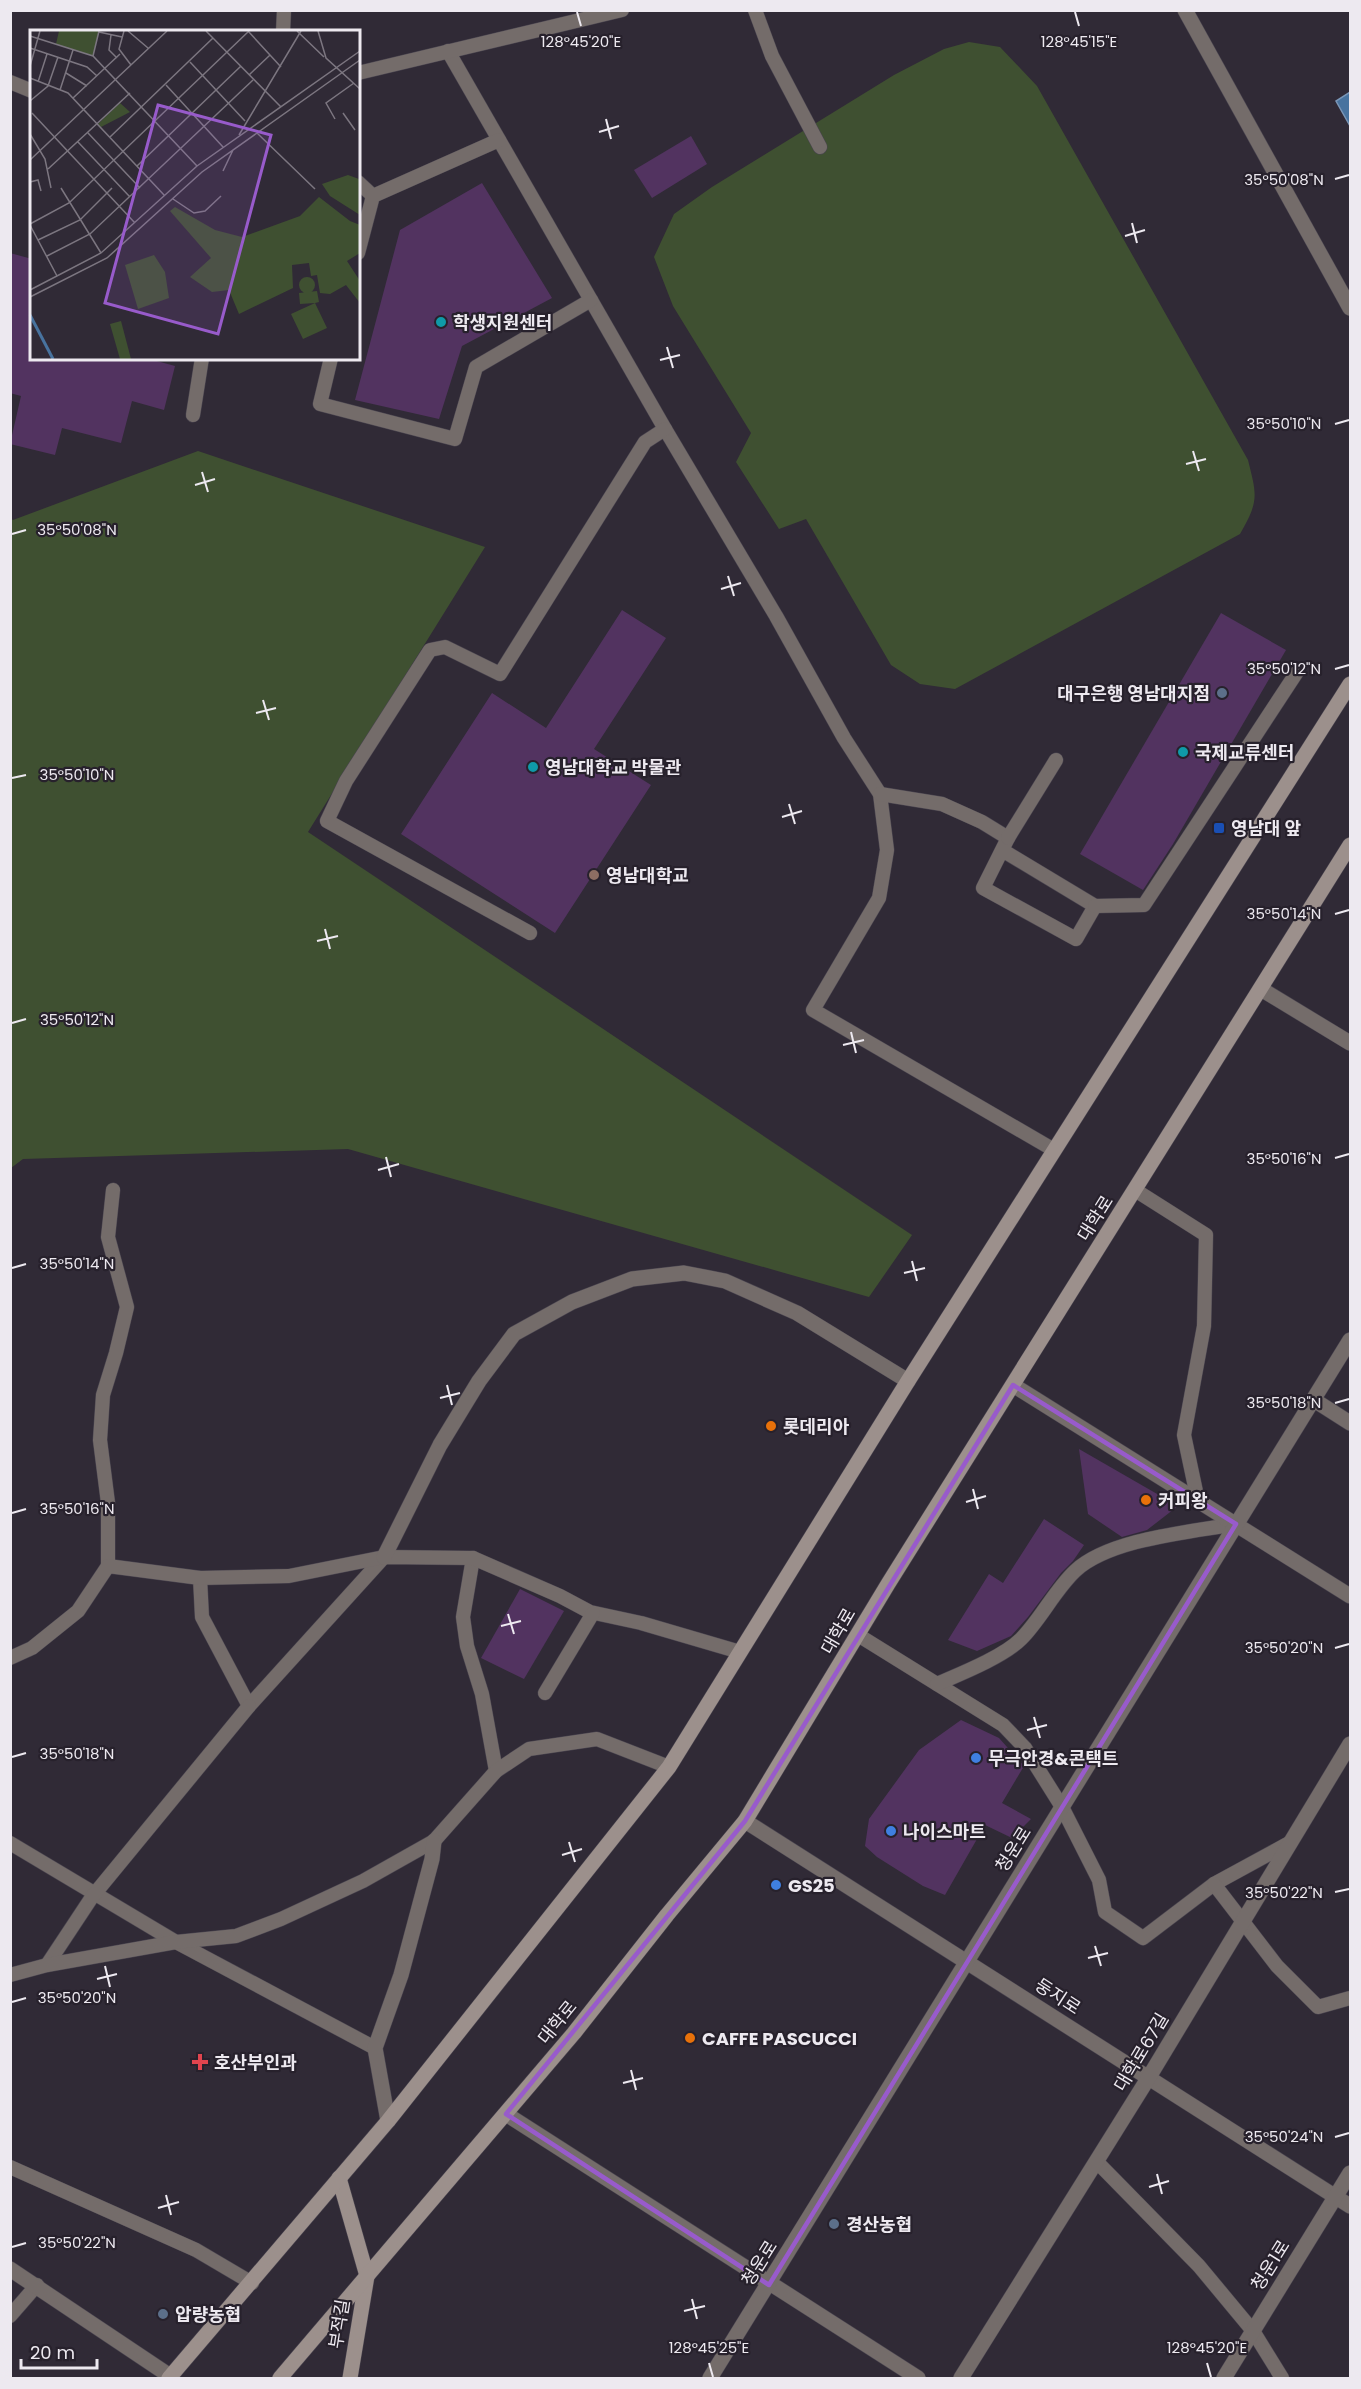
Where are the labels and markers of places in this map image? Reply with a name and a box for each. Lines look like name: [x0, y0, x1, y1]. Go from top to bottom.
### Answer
place label: 학생지원센터: [453, 310, 552, 335]
marker: 학생지원센터: [434, 315, 448, 329]
place label: 대구은행 영남대지점: [1057, 681, 1210, 706]
marker: 대구은행 영남대지점: [1215, 686, 1229, 700]
place label: 국제교류센터: [1195, 740, 1294, 765]
marker: 국제교류센터: [1176, 745, 1190, 759]
place label: 영남대학교 박물관: [545, 755, 682, 780]
marker: 영남대학교 박물관: [526, 760, 540, 774]
place label: 영남대 앞: [1231, 816, 1301, 841]
marker: 영남대 앞: [1212, 821, 1226, 835]
place label: 영남대학교: [606, 863, 689, 888]
marker: 영남대학교: [587, 868, 601, 882]
place label: 롯데리아: [783, 1414, 850, 1439]
marker: 롯데리아: [764, 1419, 778, 1433]
place label: 커피왕: [1158, 1488, 1208, 1513]
marker: 커피왕: [1139, 1493, 1153, 1507]
place label: 무극안경&콘택트: [988, 1746, 1118, 1771]
marker: 무극안경&콘택트: [969, 1751, 983, 1765]
place label: 나이스마트: [903, 1819, 986, 1844]
marker: 나이스마트: [884, 1824, 898, 1838]
place label: GS25: [788, 1873, 835, 1898]
marker: GS25: [769, 1878, 783, 1892]
place label: CAFFE PASCUCCI: [702, 2026, 857, 2051]
marker: CAFFE PASCUCCI: [683, 2031, 697, 2045]
place label: 호산부인과: [214, 2050, 297, 2075]
marker: 호산부인과: [191, 2053, 209, 2071]
place label: 경산농협: [846, 2212, 912, 2237]
marker: 경산농협: [827, 2217, 841, 2231]
place label: 압량농협: [175, 2302, 241, 2327]
marker: 압량농협: [156, 2307, 170, 2321]

